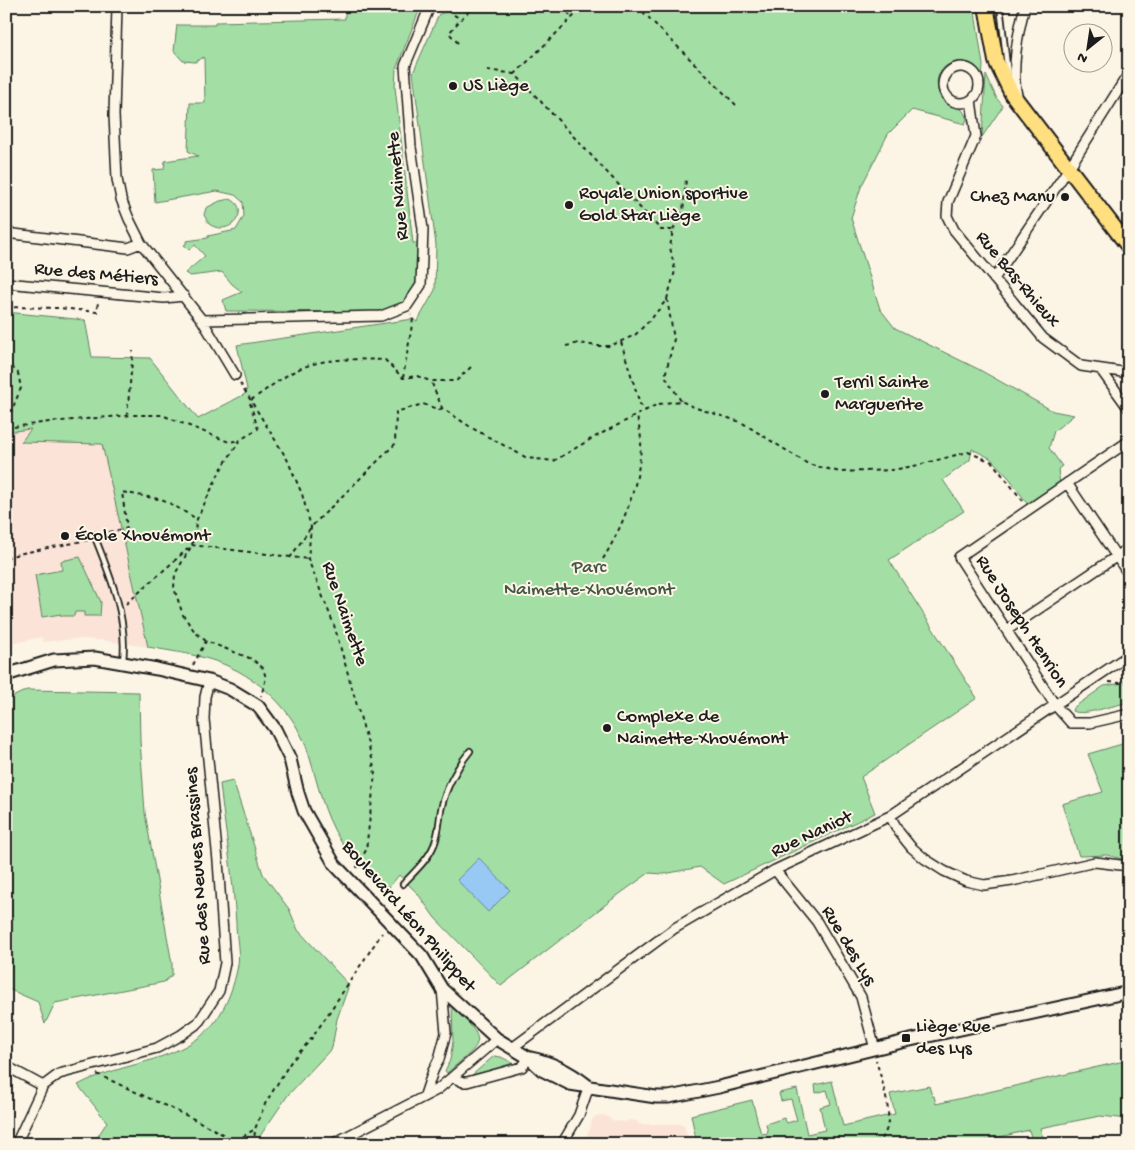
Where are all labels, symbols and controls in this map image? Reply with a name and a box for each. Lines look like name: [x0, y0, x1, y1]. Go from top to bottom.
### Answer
north arrow: [1062, 22, 1112, 72]
text: N: [1075, 47, 1091, 67]
place label: US Liège: [463, 75, 529, 98]
marker: US Liège: [447, 80, 459, 92]
street label: Rue Naimette: [383, 131, 415, 241]
place label: Royale Union sportive Gold Star Liège: [579, 183, 748, 228]
place label: Chez Manu: [970, 186, 1055, 209]
marker: Chez Manu: [1059, 191, 1071, 203]
marker: Royale Union sportive Gold Star Liège: [563, 199, 575, 211]
street label: Rue Bas-Rhieux: [970, 227, 1064, 333]
street label: Rue des Métiers: [33, 258, 160, 292]
place label: Terril Sainte Marguerite: [834, 372, 929, 417]
marker: Terril Sainte Marguerite: [819, 388, 831, 400]
place label: École Xhovémont: [75, 525, 212, 548]
marker: École Xhovémont: [59, 530, 71, 542]
street label: Rue Joseph Henrion: [970, 551, 1072, 693]
park label: Parc Naimette-Xhovémont: [504, 557, 676, 602]
street label: Rue Naimette: [315, 559, 373, 669]
place label: Complexe de Naimette-Xhovémont: [617, 706, 789, 751]
marker: Complexe de Naimette-Xhovémont: [601, 722, 613, 734]
street label: Rue des Neuves Brassines: [181, 766, 217, 965]
street label: Rue Naniot: [768, 805, 858, 864]
street label: Boulevard Léon Philippet: [335, 836, 482, 999]
street label: Rue des Lys: [815, 902, 881, 991]
place label: Liège Rue des Lys: [916, 1016, 991, 1061]
marker: Liège Rue des Lys: [900, 1032, 912, 1044]

